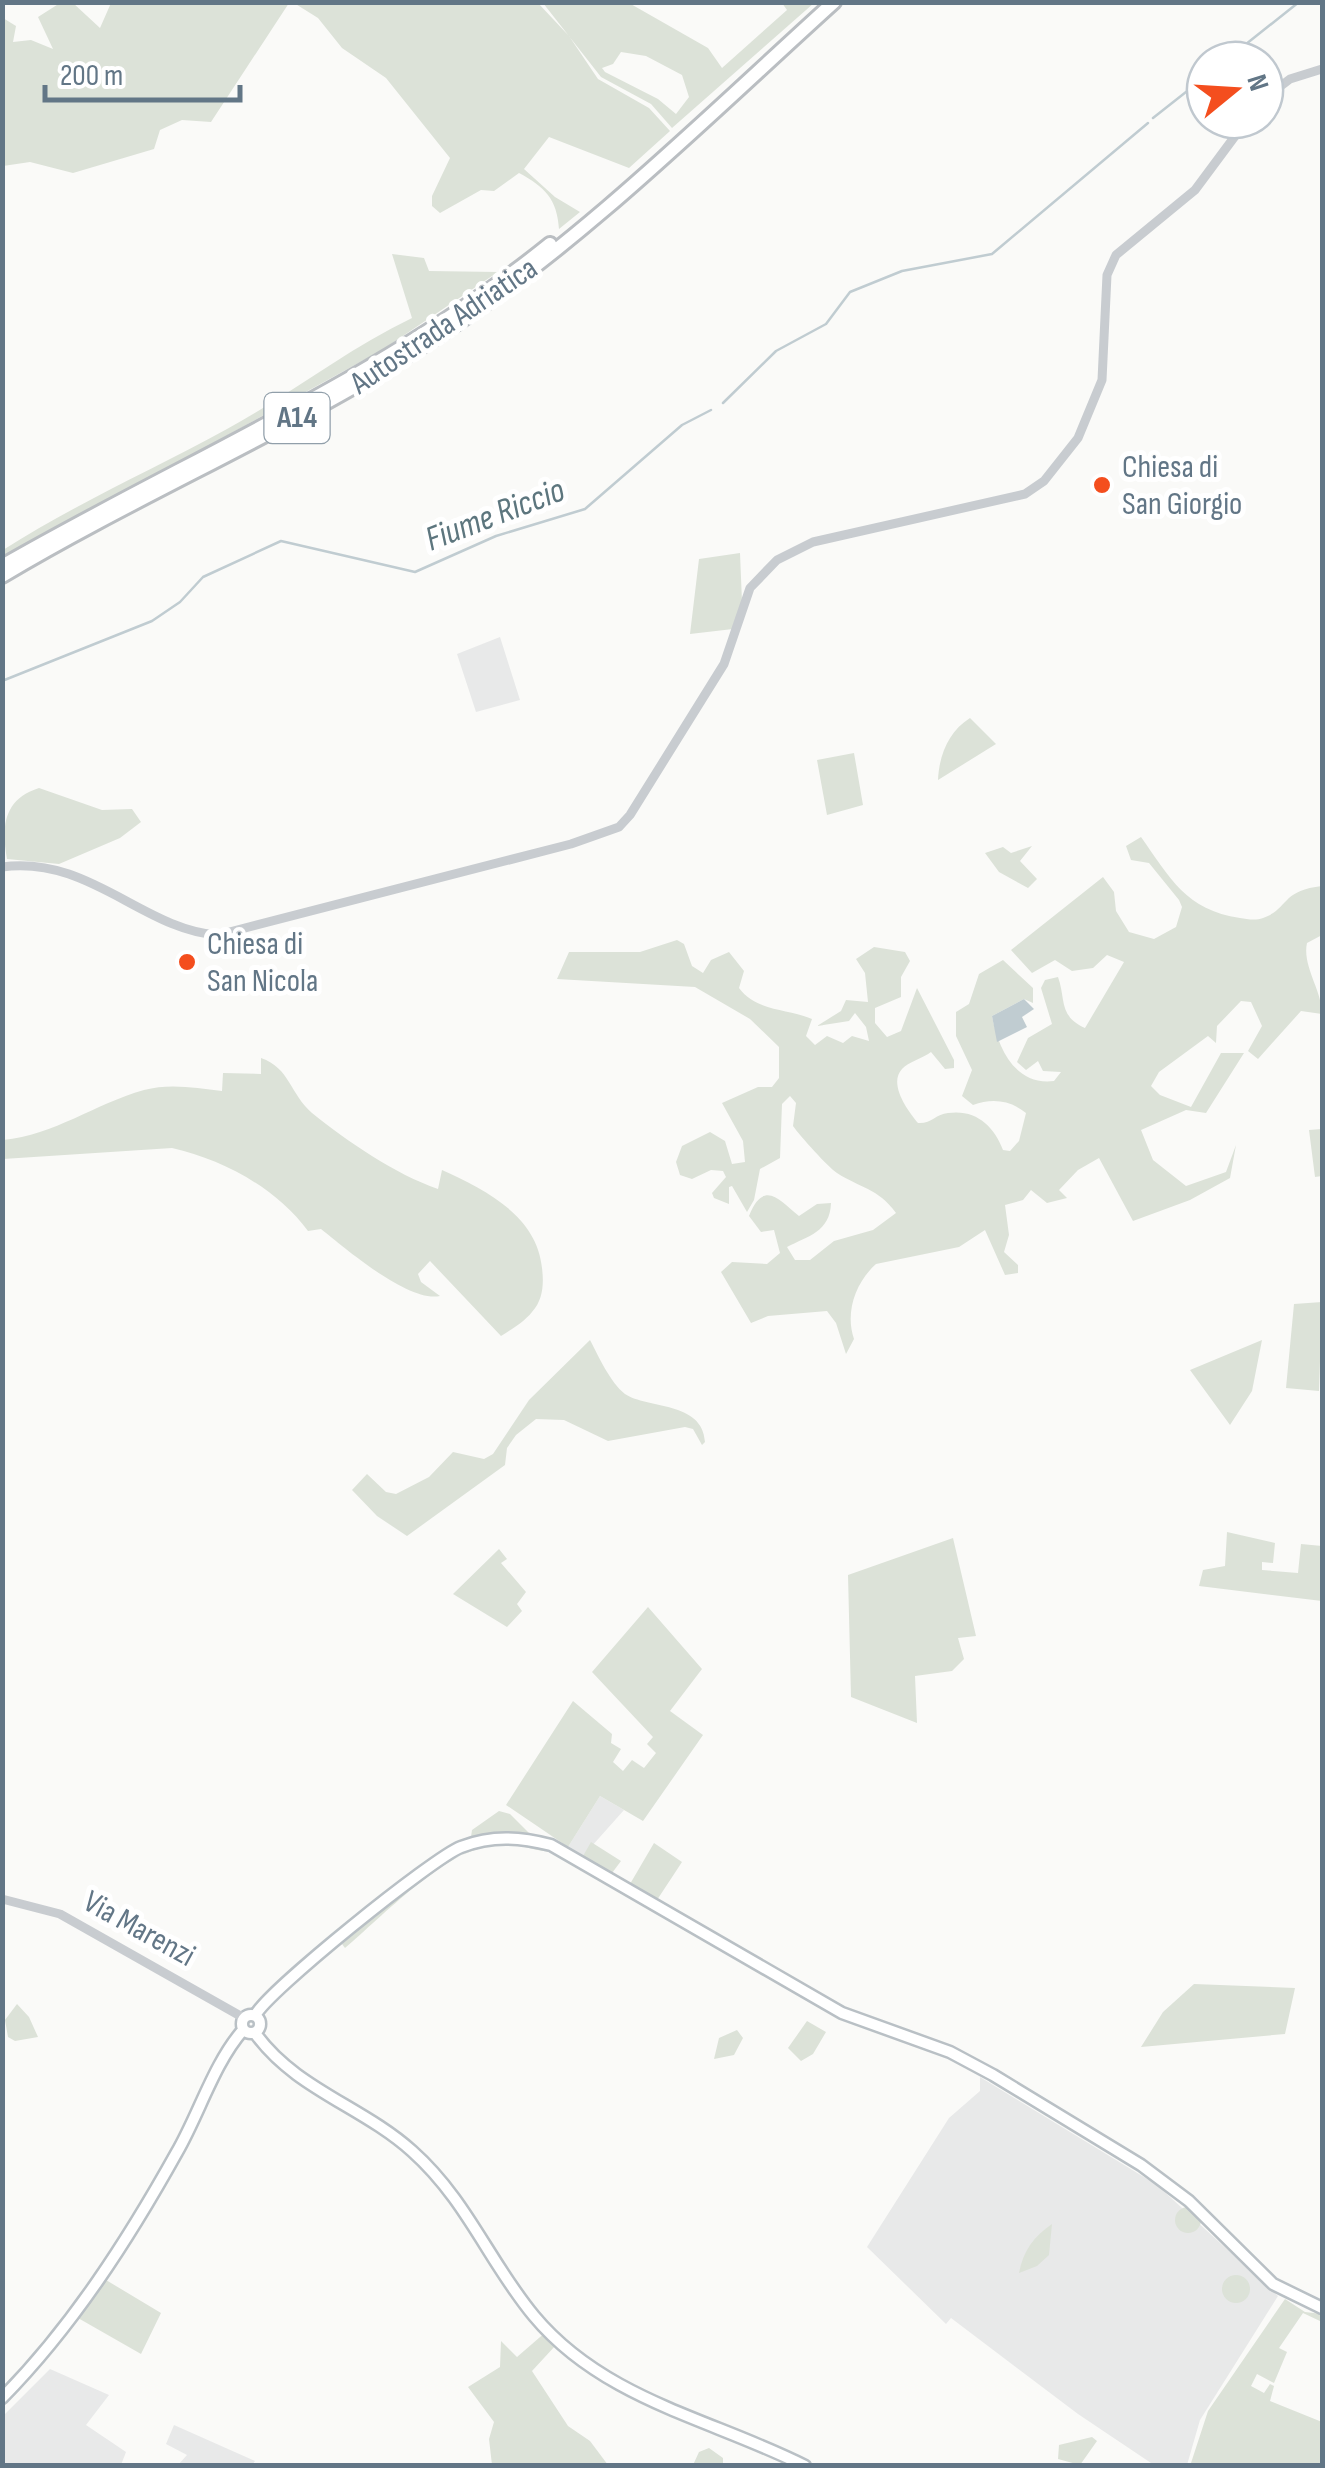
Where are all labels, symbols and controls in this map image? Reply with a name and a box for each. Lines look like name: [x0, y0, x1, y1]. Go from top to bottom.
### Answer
scale bar: [45, 40, 240, 102]
north arrow: [1185, 40, 1285, 140]
text: 200 m: [60, 58, 123, 94]
text: N: [1239, 71, 1275, 95]
street label: Autostrada Adriatica: [342, 249, 545, 403]
road number: A14: [264, 393, 330, 443]
place label: Chiesa di San Giorgio: [1122, 448, 1242, 524]
water label: Fiume Riccio: [419, 469, 571, 561]
marker: Chiesa di San Giorgio: [1091, 474, 1113, 496]
place label: Chiesa di San Nicola: [207, 925, 318, 1001]
marker: Chiesa di San Nicola: [176, 951, 198, 973]
street label: Via Marenzi: [76, 1882, 202, 1976]

